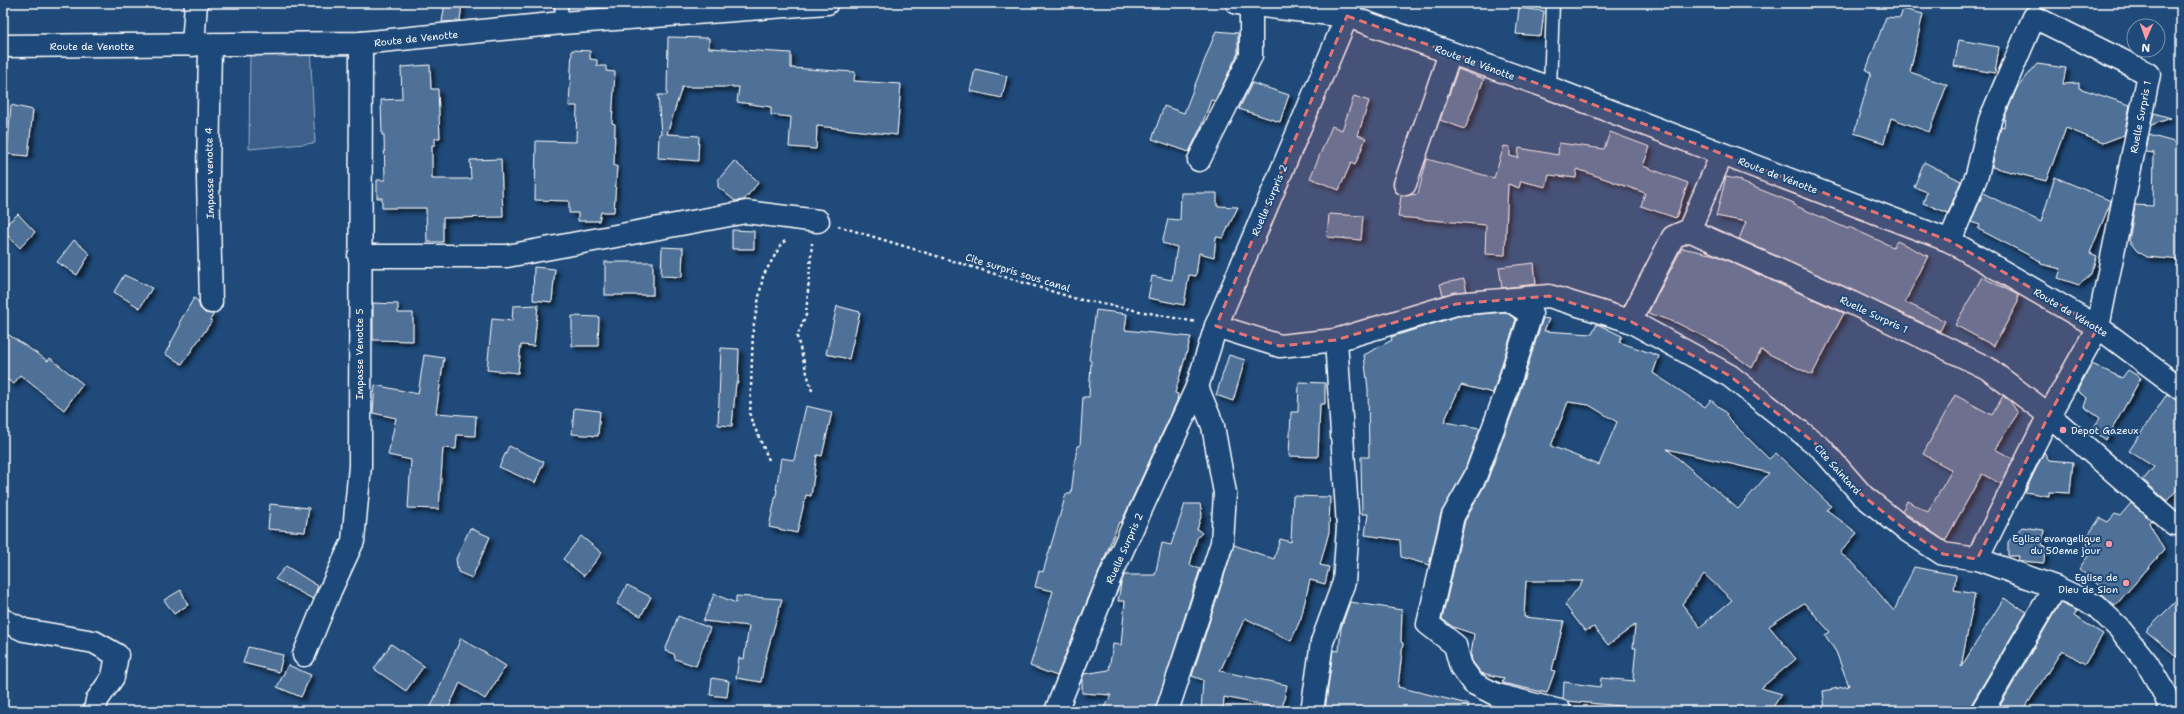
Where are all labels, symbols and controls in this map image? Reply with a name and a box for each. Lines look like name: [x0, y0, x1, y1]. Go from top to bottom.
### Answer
north arrow: [2126, 18, 2166, 58]
street label: Route de Venotte: [373, 28, 459, 49]
street label: Route de Venotte: [50, 40, 135, 53]
text: N: [2141, 40, 2150, 55]
street label: Route de Vénotte: [1433, 42, 1517, 83]
street label: Ruelle Surpris 1: [2127, 80, 2154, 154]
street label: Impasse venotte 4: [202, 127, 217, 219]
street label: Route de Vénotte: [1736, 154, 1820, 197]
street label: Ruelle Surpris 2: [1249, 163, 1290, 238]
street label: Cite surpris sous canal: [964, 250, 1072, 295]
street label: Route de Vénotte: [2031, 285, 2111, 340]
street label: Ruelle Surpris 1: [1838, 293, 1910, 336]
street label: Impasse Venotte 5: [353, 308, 366, 400]
place label: Depot Gazeux: [2071, 424, 2139, 437]
marker: Depot Gazeux: [2058, 425, 2068, 435]
street label: Cite Saintard: [1812, 442, 1864, 498]
street label: Ruelle Surpris 2: [1103, 511, 1146, 586]
place label: Eglise evangelique du 50eme jour: [2012, 532, 2101, 557]
marker: Eglise evangelique du 50eme jour: [2104, 539, 2114, 549]
place label: Eglise de Dieu de Sion: [2058, 571, 2118, 596]
marker: Eglise de Dieu de Sion: [2121, 578, 2131, 588]

